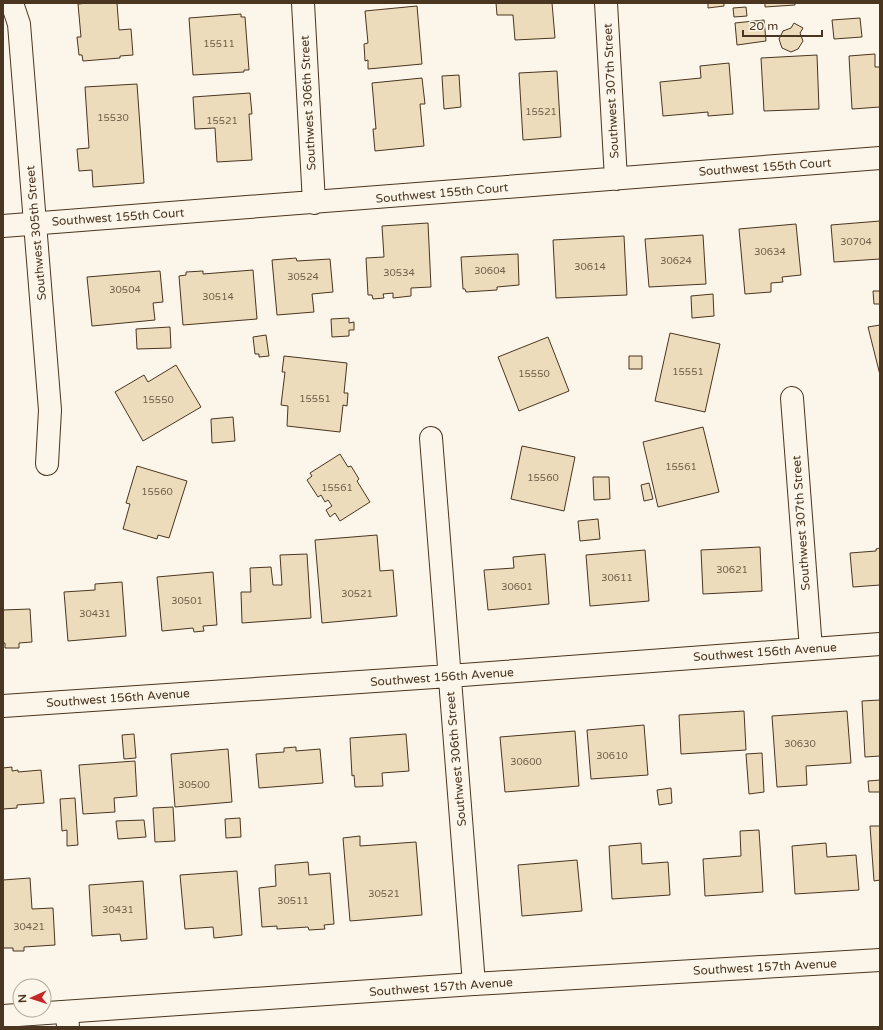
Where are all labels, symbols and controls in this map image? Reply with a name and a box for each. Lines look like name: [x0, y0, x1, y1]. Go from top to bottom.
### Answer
scale bar: [743, 12, 822, 38]
text: 20 m: [749, 19, 778, 33]
street label: Southwest 307th Street: [600, 23, 622, 159]
street label: Southwest 306th Street: [297, 35, 319, 171]
house number: 15511: [203, 38, 235, 50]
house number: 15521: [525, 106, 557, 118]
house number: 15530: [97, 112, 129, 124]
house number: 15521: [206, 115, 238, 127]
street label: Southwest 155th Court: [698, 155, 832, 179]
street label: Southwest 305th Street: [23, 165, 49, 301]
street label: Southwest 155th Court: [375, 180, 509, 206]
street label: Southwest 155th Court: [51, 205, 185, 229]
house number: 30704: [840, 236, 872, 248]
house number: 30634: [754, 246, 786, 258]
house number: 30624: [660, 255, 692, 267]
house number: 30614: [574, 261, 606, 273]
house number: 30604: [474, 265, 506, 277]
house number: 30534: [383, 267, 415, 279]
house number: 30524: [287, 271, 319, 283]
house number: 30504: [109, 284, 141, 296]
house number: 30514: [202, 291, 234, 303]
house number: 15551: [672, 366, 704, 378]
house number: 15550: [518, 368, 550, 380]
house number: 15551: [299, 393, 331, 405]
house number: 15550: [142, 394, 174, 406]
street label: Southwest 307th Street: [789, 455, 813, 591]
house number: 15561: [665, 461, 697, 473]
house number: 15560: [527, 472, 559, 484]
house number: 15561: [321, 482, 353, 494]
house number: 15560: [141, 486, 173, 498]
house number: 30621: [716, 564, 748, 576]
house number: 30611: [601, 572, 633, 584]
house number: 30601: [501, 581, 533, 593]
house number: 30521: [341, 588, 373, 600]
house number: 30501: [171, 595, 203, 607]
house number: 30431: [79, 608, 111, 620]
street label: Southwest 156th Avenue: [693, 640, 838, 664]
street label: Southwest 156th Avenue: [370, 665, 515, 689]
street label: Southwest 156th Avenue: [46, 686, 191, 710]
street label: Southwest 306th Street: [443, 691, 469, 827]
house number: 30630: [784, 738, 816, 750]
house number: 30610: [596, 750, 628, 762]
house number: 30600: [510, 756, 542, 768]
house number: 30500: [178, 779, 210, 791]
house number: 30521: [368, 888, 400, 900]
house number: 30511: [277, 895, 309, 907]
house number: 30431: [102, 904, 134, 916]
house number: 30421: [13, 921, 45, 933]
street label: Southwest 157th Avenue: [693, 956, 837, 978]
street label: Southwest 157th Avenue: [369, 975, 514, 999]
north arrow: [12, 978, 52, 1018]
text: N: [16, 994, 29, 1003]

